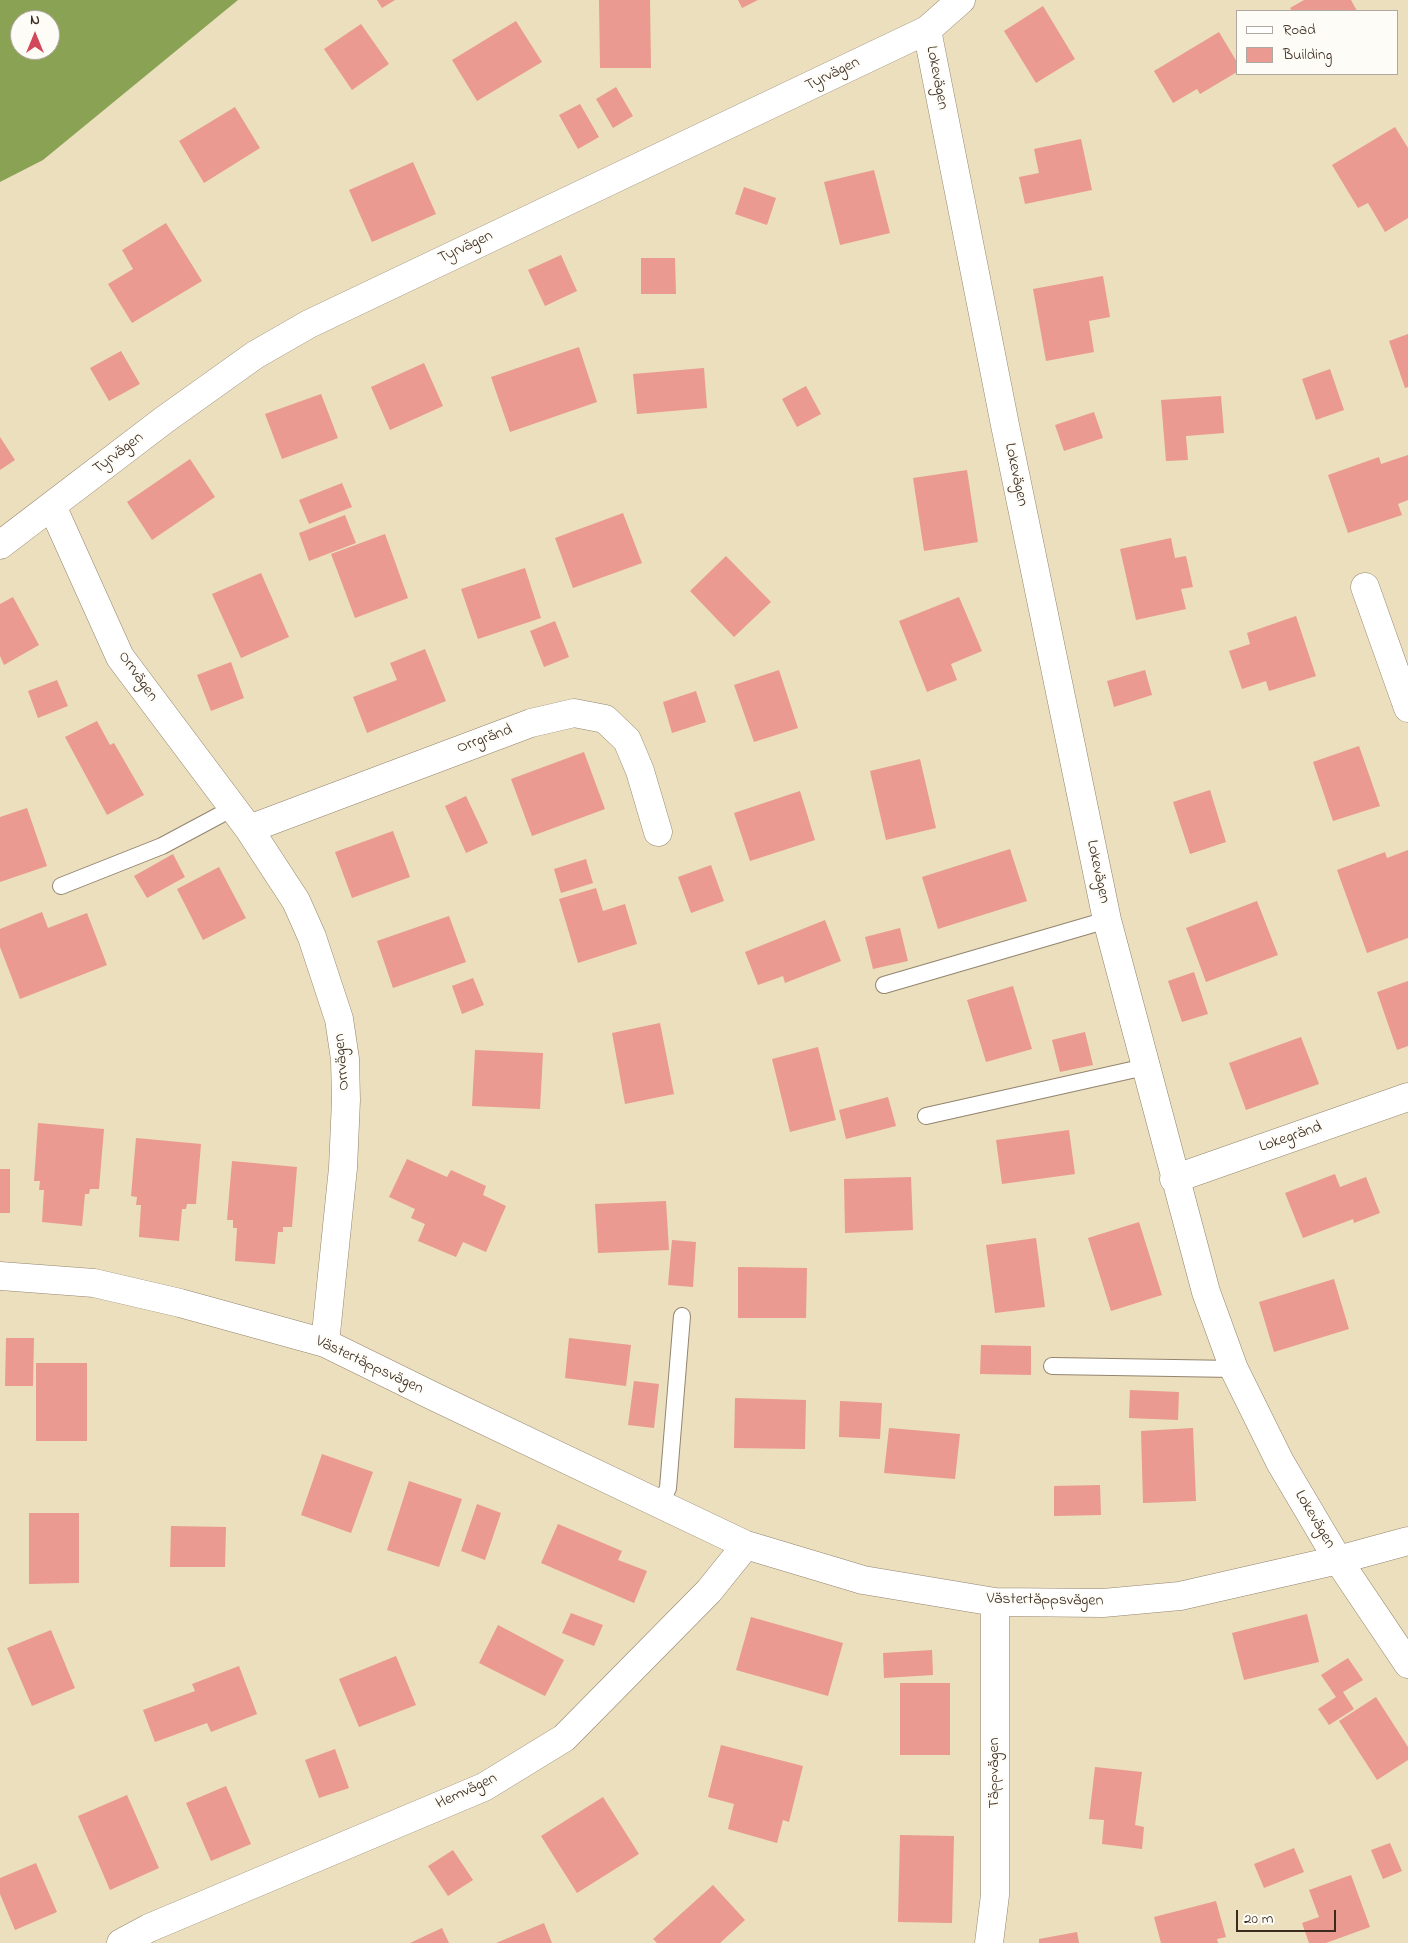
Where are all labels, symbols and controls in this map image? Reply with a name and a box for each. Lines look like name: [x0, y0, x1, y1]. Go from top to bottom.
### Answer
north arrow: [10, 10, 60, 60]
text: N: [30, 10, 40, 31]
legend: [1236, 10, 1398, 75]
text: Road: [1283, 19, 1316, 41]
text: Building: [1283, 44, 1332, 66]
street label: Lokevägen: [920, 45, 952, 111]
street label: Tyrvägen: [803, 54, 863, 96]
street label: Tyrvägen: [436, 227, 496, 269]
street label: Tyrvägen: [90, 429, 148, 479]
street label: Lokevägen: [999, 441, 1031, 509]
street label: Orrvägen: [113, 648, 161, 706]
street label: Orrgränd: [455, 721, 515, 759]
street label: Lokevägen: [1081, 838, 1113, 906]
street label: Orrvägen: [331, 1033, 355, 1091]
street label: Lokegränd: [1257, 1118, 1325, 1158]
street label: Västertäppsvägen: [312, 1333, 426, 1399]
street label: Lokevägen: [1289, 1487, 1339, 1553]
street label: Västertäppsvägen: [986, 1590, 1104, 1612]
street label: Täppvägen: [985, 1737, 1005, 1809]
street label: Hemvägen: [433, 1769, 501, 1815]
scale bar: [1238, 1900, 1338, 1932]
text: 20 m: [1244, 1908, 1273, 1930]

